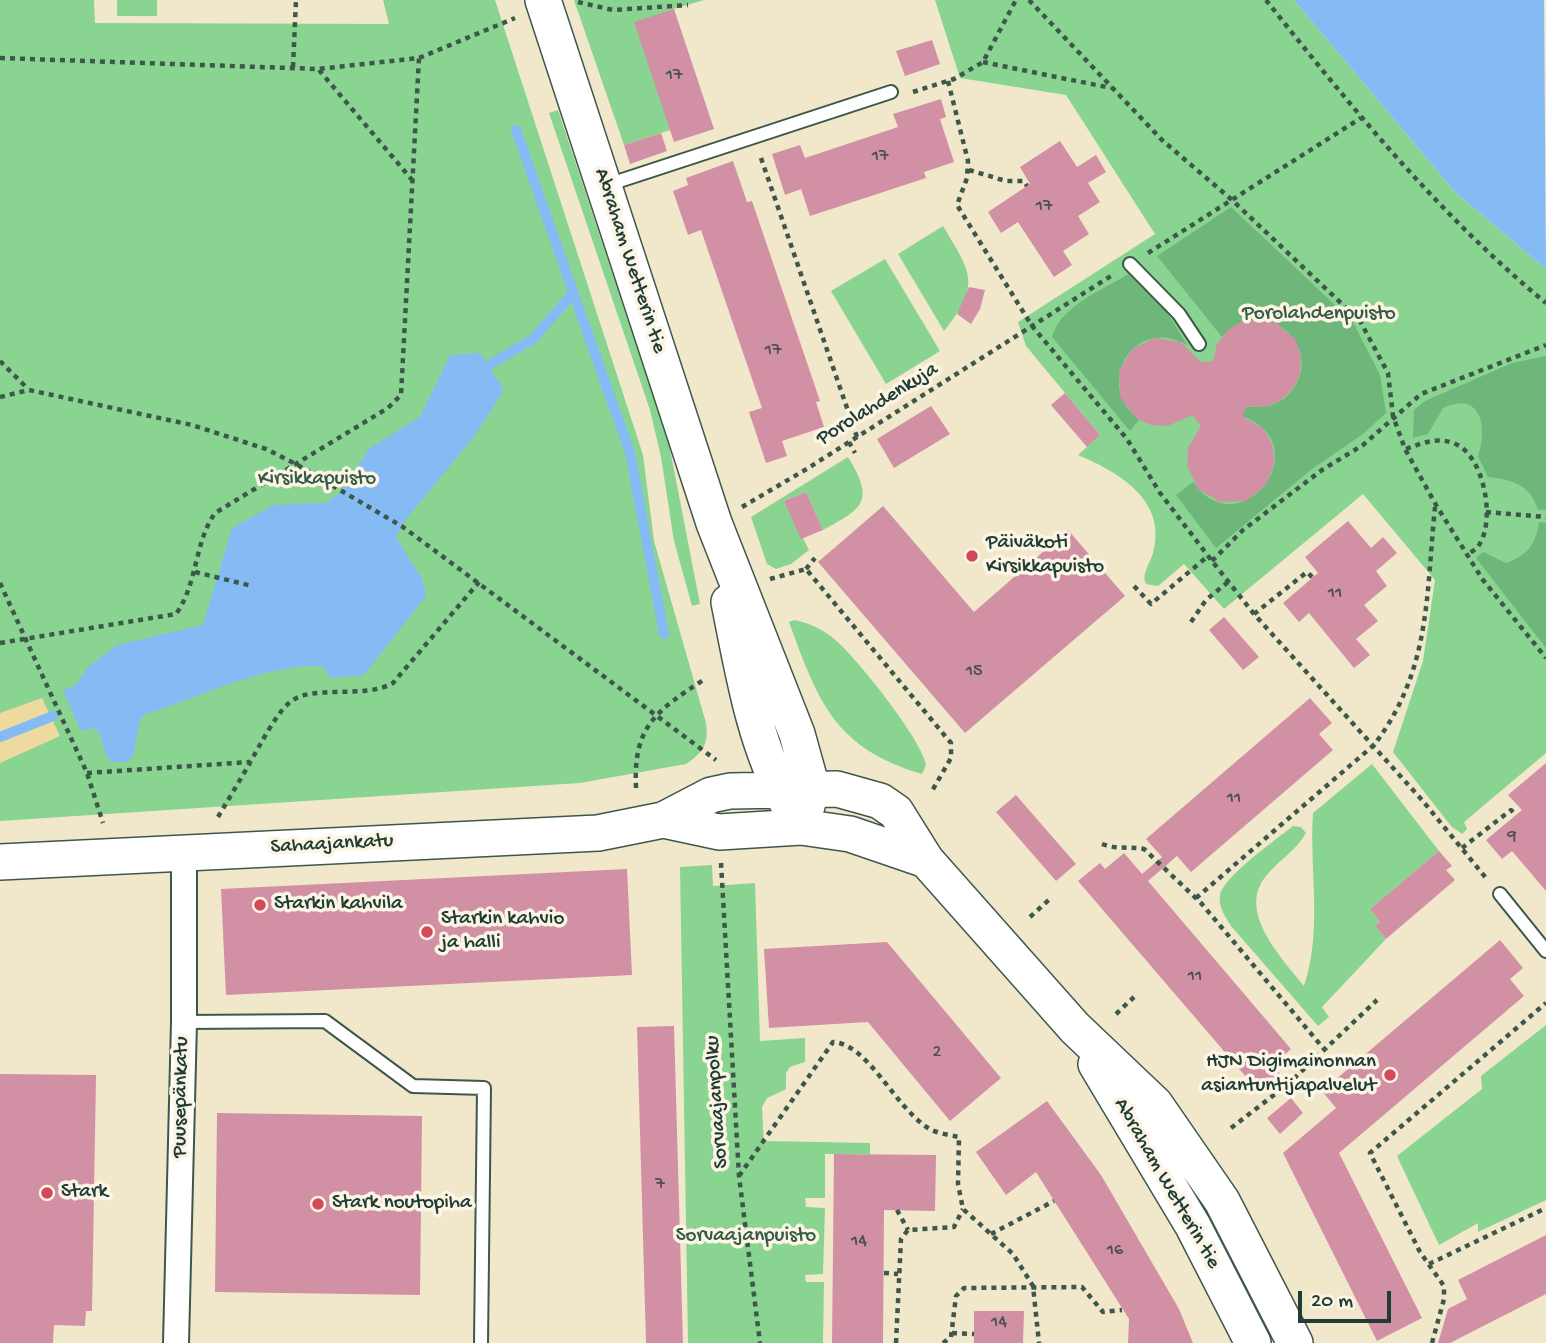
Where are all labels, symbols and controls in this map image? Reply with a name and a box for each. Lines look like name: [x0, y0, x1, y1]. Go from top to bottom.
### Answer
house number: 17: [666, 65, 682, 87]
house number: 17: [872, 146, 888, 168]
street label: Abraham Wetterin tie: [587, 165, 671, 357]
house number: 17: [1036, 196, 1052, 218]
park label: Porolahdenpuisto: [1242, 302, 1396, 328]
house number: 17: [765, 340, 781, 362]
street label: Porolahdenkuja: [813, 358, 943, 452]
park label: Kirsikkapuisto: [258, 467, 376, 493]
place label: Päiväkoti Kirsikkapuisto: [986, 531, 1104, 581]
marker: Päiväkoti Kirsikkapuisto: [964, 548, 980, 564]
house number: 11: [1328, 583, 1342, 605]
house number: 15: [966, 661, 982, 683]
house number: 11: [1227, 788, 1241, 810]
house number: 9: [1507, 826, 1517, 848]
street label: Sahaajankatu: [270, 829, 394, 861]
place label: Starkin kahvila: [274, 892, 403, 918]
marker: Starkin kahvila: [252, 897, 268, 913]
place label: Starkin kahvio ja halli: [441, 907, 564, 957]
marker: Starkin kahvio ja halli: [419, 924, 435, 940]
house number: 11: [1188, 966, 1202, 988]
street label: Sorvaajanpolku: [701, 1035, 735, 1169]
street label: Puusepänkatu: [168, 1036, 196, 1158]
house number: 2: [933, 1042, 941, 1064]
place label: HJN Digimainonnan asiantuntijapalvelut: [1201, 1050, 1376, 1100]
marker: HJN Digimainonnan asiantuntijapalvelut: [1382, 1067, 1398, 1083]
street label: Abraham Wetterin tie: [1107, 1094, 1225, 1274]
house number: 7: [655, 1174, 665, 1196]
place label: Stark: [61, 1180, 108, 1206]
marker: Stark: [39, 1185, 55, 1201]
place label: Stark noutopiha: [332, 1191, 472, 1217]
marker: Stark noutopiha: [310, 1196, 326, 1212]
park label: Sorvaajanpuisto: [676, 1224, 816, 1250]
house number: 14: [851, 1231, 867, 1253]
house number: 16: [1107, 1240, 1123, 1262]
scale bar: [1301, 1276, 1394, 1320]
text: 20 m: [1311, 1290, 1353, 1315]
house number: 14: [991, 1312, 1007, 1334]

